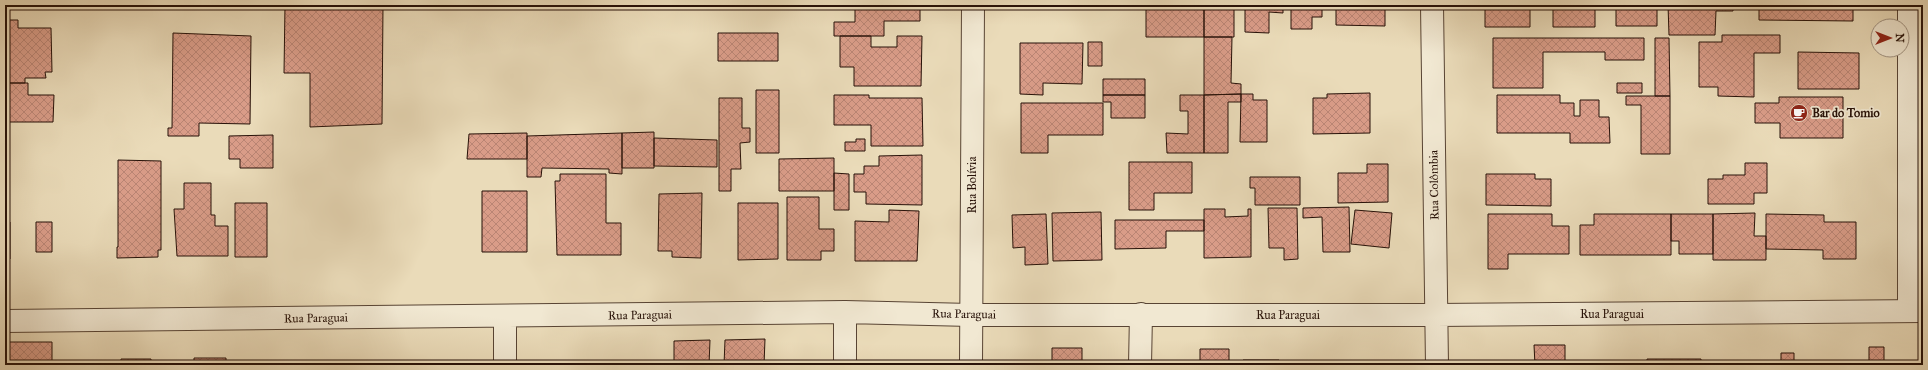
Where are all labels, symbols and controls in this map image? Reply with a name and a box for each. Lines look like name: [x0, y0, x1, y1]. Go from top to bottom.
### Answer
north arrow: [1870, 18, 1910, 58]
text: N: [1893, 33, 1906, 43]
cafe icon: Bar do Tomio: [1789, 103, 1809, 123]
place label: Bar do Tomio: [1812, 106, 1880, 120]
street label: Rua Colômbia: [1426, 149, 1442, 220]
street label: Rua Bolívia: [965, 156, 979, 214]
street label: Rua Paraguai: [932, 306, 997, 323]
street label: Rua Paraguai: [608, 307, 673, 324]
street label: Rua Paraguai: [1580, 307, 1645, 322]
street label: Rua Paraguai: [1256, 308, 1321, 323]
street label: Rua Paraguai: [284, 310, 349, 327]

